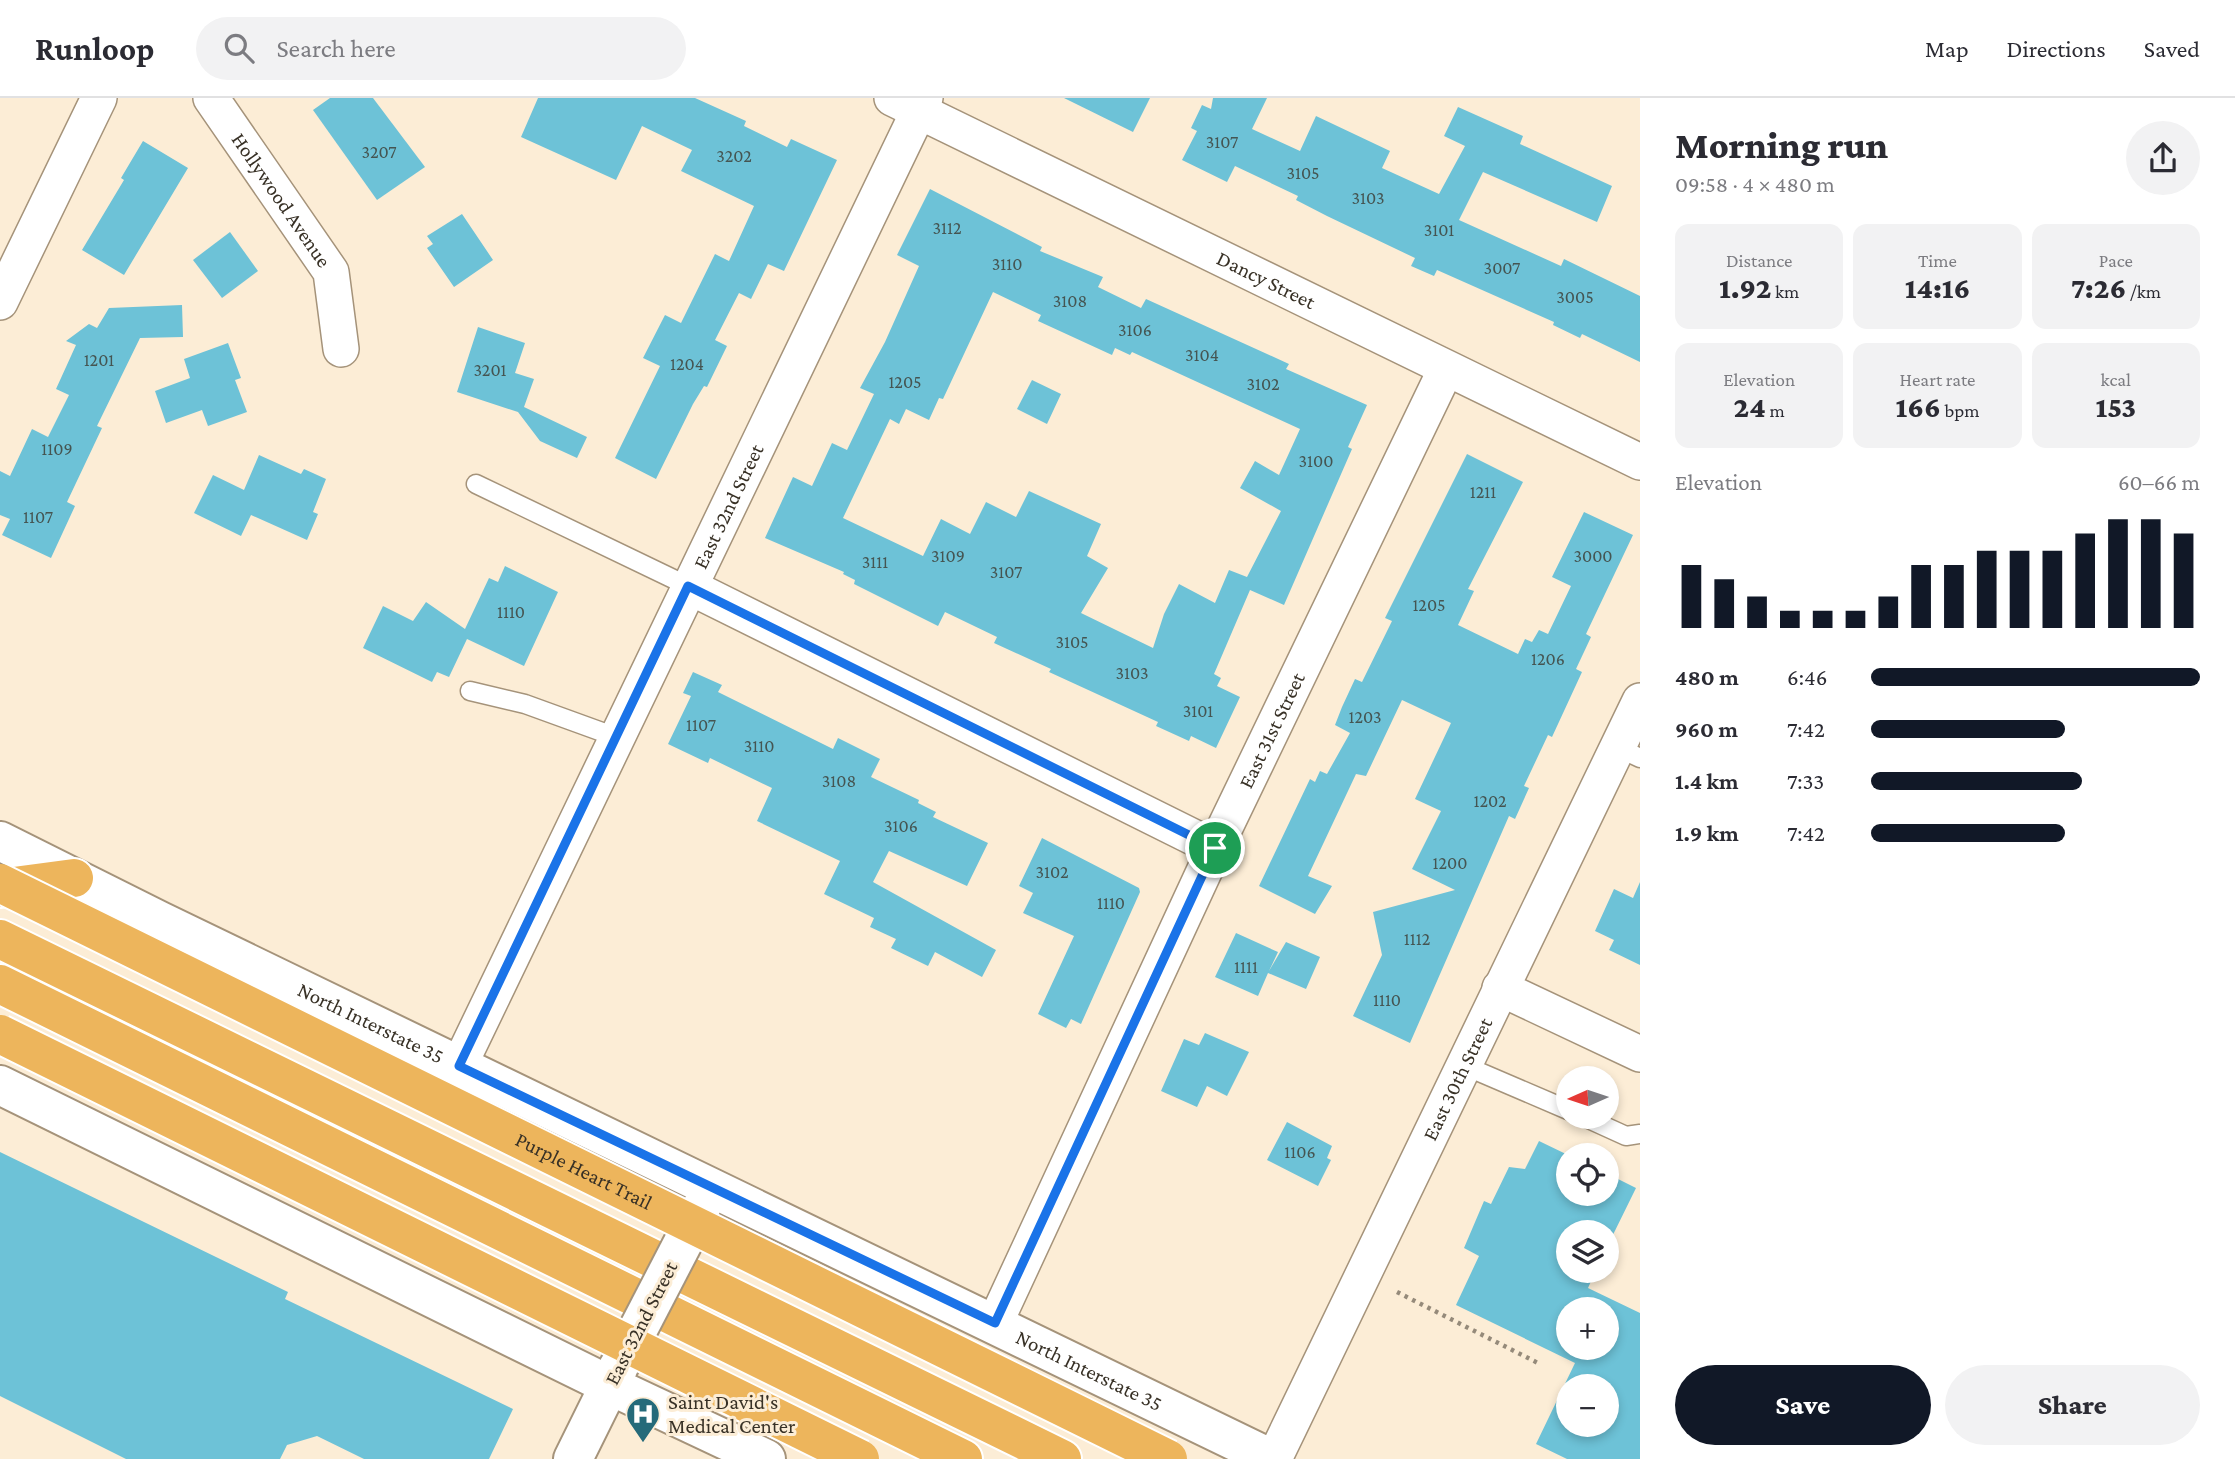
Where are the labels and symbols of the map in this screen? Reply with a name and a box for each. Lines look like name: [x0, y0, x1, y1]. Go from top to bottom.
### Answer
street label: Hollywood Avenue: [227, 128, 336, 272]
house number: 3107: [1206, 132, 1238, 152]
house number: 3207: [361, 142, 397, 162]
house number: 3202: [716, 146, 752, 166]
house number: 3105: [1286, 163, 1320, 183]
house number: 3103: [1351, 188, 1385, 208]
house number: 3112: [932, 218, 962, 238]
house number: 3101: [1424, 220, 1454, 240]
street label: Dancy Street: [1213, 246, 1320, 315]
house number: 3110: [992, 254, 1022, 274]
house number: 3007: [1484, 258, 1520, 278]
house number: 3005: [1556, 287, 1594, 307]
house number: 3108: [1053, 291, 1087, 311]
house number: 3106: [1118, 320, 1152, 340]
house number: 3104: [1185, 345, 1219, 365]
house number: 1201: [84, 350, 114, 370]
house number: 1204: [670, 354, 704, 374]
house number: 3201: [473, 360, 507, 380]
house number: 1205: [888, 372, 922, 392]
house number: 3102: [1246, 374, 1280, 394]
house number: 1109: [41, 439, 73, 459]
street label: East 32nd Street: [688, 439, 769, 573]
house number: 3100: [1299, 451, 1333, 471]
house number: 1211: [1470, 482, 1496, 502]
house number: 1107: [23, 507, 53, 527]
house number: 3109: [931, 546, 965, 566]
house number: 3000: [1573, 546, 1613, 566]
house number: 3111: [862, 552, 888, 572]
house number: 3107: [990, 562, 1022, 582]
house number: 1205: [1412, 595, 1446, 615]
house number: 1110: [497, 602, 525, 622]
house number: 3105: [1055, 632, 1089, 652]
house number: 1206: [1531, 649, 1565, 669]
house number: 3103: [1115, 663, 1149, 683]
street label: East 31st Street: [1234, 668, 1310, 792]
house number: 3101: [1183, 701, 1213, 721]
house number: 1203: [1348, 707, 1382, 727]
house number: 1107: [686, 715, 716, 735]
house number: 3110: [744, 736, 774, 756]
house number: 3108: [822, 771, 856, 791]
house number: 1202: [1473, 791, 1507, 811]
house number: 3106: [884, 816, 918, 836]
pin: [1185, 818, 1245, 878]
house number: 1200: [1433, 853, 1467, 873]
house number: 3102: [1035, 862, 1069, 882]
house number: 1110: [1097, 893, 1125, 913]
house number: 1112: [1404, 929, 1430, 949]
house number: 1111: [1234, 957, 1258, 977]
street label: North Interstate 35: [294, 977, 448, 1068]
house number: 1110: [1373, 990, 1401, 1010]
street label: East 30th Street: [1418, 1013, 1498, 1144]
north arrow: [1556, 1066, 1619, 1129]
street label: Purple Heart Trail: [512, 1127, 656, 1215]
house number: 1106: [1284, 1142, 1316, 1162]
street label: East 32nd Street: [600, 1256, 683, 1389]
street label: North Interstate 35: [1012, 1325, 1166, 1416]
place label: Saint David's Medical Center: [668, 1390, 796, 1438]
hospital icon: Saint David's Medical Center: [624, 1395, 662, 1444]

